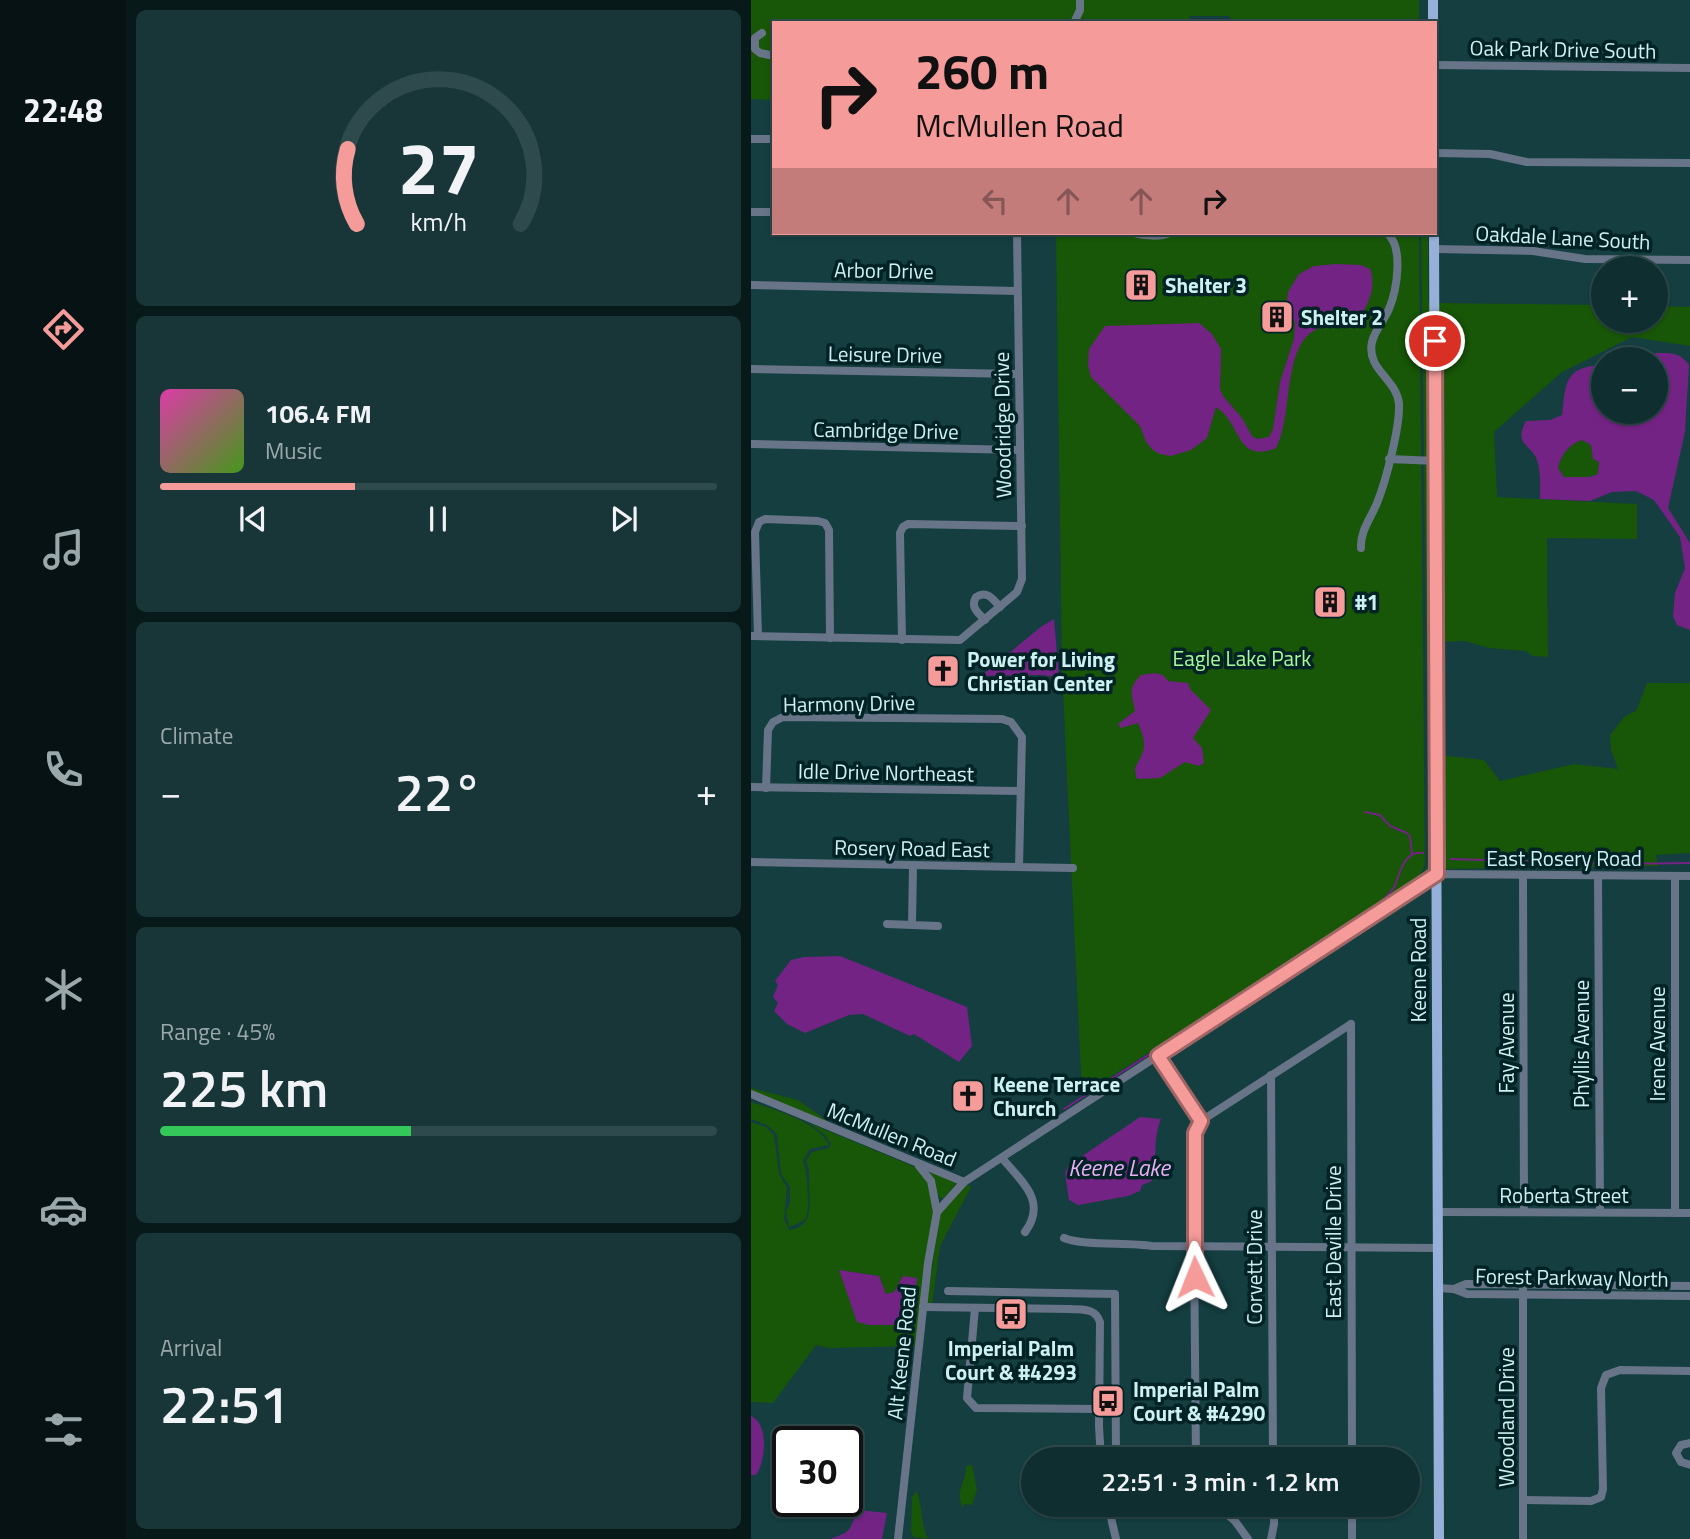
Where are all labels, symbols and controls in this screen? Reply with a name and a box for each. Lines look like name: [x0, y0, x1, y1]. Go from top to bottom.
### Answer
street label: Oak Park Drive South: [1469, 31, 1657, 67]
text: 260 m: [915, 33, 1049, 108]
icon: right: [800, 49, 891, 140]
text: 22:48: [23, 86, 103, 134]
text: McMullen Road: [915, 101, 1124, 149]
text: 27: [398, 112, 479, 222]
icon: left: [976, 182, 1014, 220]
icon: ahead: [1049, 182, 1087, 220]
icon: ahead: [1122, 182, 1160, 220]
icon: right: [1195, 182, 1233, 220]
text: km/h: [410, 203, 467, 241]
street label: Oakdale Lane South: [1475, 216, 1651, 258]
street label: Arbor Drive: [834, 253, 934, 287]
map controls: [1591, 256, 1668, 424]
button: +: [1591, 256, 1668, 333]
building icon: Shelter 3: [1122, 266, 1160, 304]
place label: Shelter 3: [1165, 269, 1247, 301]
building icon: Shelter 2: [1258, 298, 1296, 336]
place label: Shelter 2: [1301, 301, 1383, 333]
icon: directions: [39, 305, 88, 354]
pin: [1405, 311, 1465, 371]
icon: arrive: [1416, 322, 1454, 360]
street label: Leisure Drive: [828, 337, 942, 371]
button: −: [1591, 347, 1668, 424]
street label: Woodridge Drive: [985, 352, 1019, 498]
text: 106.4 FM: [265, 394, 372, 433]
street label: Cambridge Drive: [813, 413, 959, 447]
text: Music: [265, 433, 322, 468]
icon: previous: [234, 500, 272, 538]
icon: pause: [419, 500, 457, 538]
icon: next: [605, 500, 643, 538]
icon: music: [39, 525, 88, 574]
building icon: #1: [1311, 583, 1349, 621]
place label: #1: [1355, 586, 1379, 618]
park label: Eagle Lake Park: [1173, 642, 1311, 674]
place label: Power for Living Christian Center: [967, 643, 1115, 699]
church icon: Power for Living Christian Center: [924, 652, 962, 690]
street label: Harmony Drive: [783, 686, 915, 720]
text: Climate: [160, 718, 233, 753]
icon: phone: [39, 745, 88, 794]
text: 22°: [395, 752, 482, 831]
street label: Idle Drive Northeast: [798, 754, 975, 790]
text: −: [160, 763, 181, 821]
text: +: [696, 763, 717, 821]
street label: Rosery Road East: [834, 831, 991, 865]
street label: East Rosery Road: [1486, 842, 1642, 874]
street label: Keene Road: [1402, 918, 1434, 1022]
icon: climate: [39, 965, 88, 1014]
street label: Phyllis Avenue: [1565, 980, 1597, 1108]
street label: Irene Avenue: [1641, 986, 1673, 1102]
street label: Fay Avenue: [1490, 992, 1522, 1094]
text: Range · 45%: [160, 1014, 275, 1049]
text: 225 km: [160, 1048, 328, 1127]
place label: Keene Terrace Church: [993, 1068, 1120, 1124]
church icon: Keene Terrace Church: [949, 1077, 987, 1115]
street label: McMullen Road: [822, 1093, 962, 1175]
water label: Keene Lake: [1068, 1150, 1171, 1185]
street label: East Deville Drive: [1317, 1165, 1349, 1319]
street label: Roberta Street: [1499, 1179, 1629, 1211]
icon: car: [39, 1185, 88, 1234]
street label: Corvett Drive: [1238, 1209, 1270, 1325]
position arrow: [1158, 1240, 1232, 1314]
street label: Forest Parkway North: [1475, 1259, 1669, 1295]
street label: Alt Keene Road: [878, 1285, 924, 1421]
bus stop icon: Imperial Palm Court & #4293: [992, 1295, 1030, 1333]
text: Arrival: [160, 1330, 222, 1365]
place label: Imperial Palm Court & #4293: [945, 1332, 1077, 1388]
street label: Woodland Drive: [1490, 1347, 1522, 1487]
text: 22:51: [160, 1364, 289, 1443]
place label: Imperial Palm Court & #4290: [1133, 1373, 1265, 1429]
bus stop icon: Imperial Palm Court & #4290: [1089, 1382, 1127, 1420]
icon: filters: [39, 1405, 88, 1454]
speed limit sign: 30: [772, 1426, 863, 1517]
text: 22:51 · 3 min · 1.2 km: [1101, 1462, 1340, 1501]

